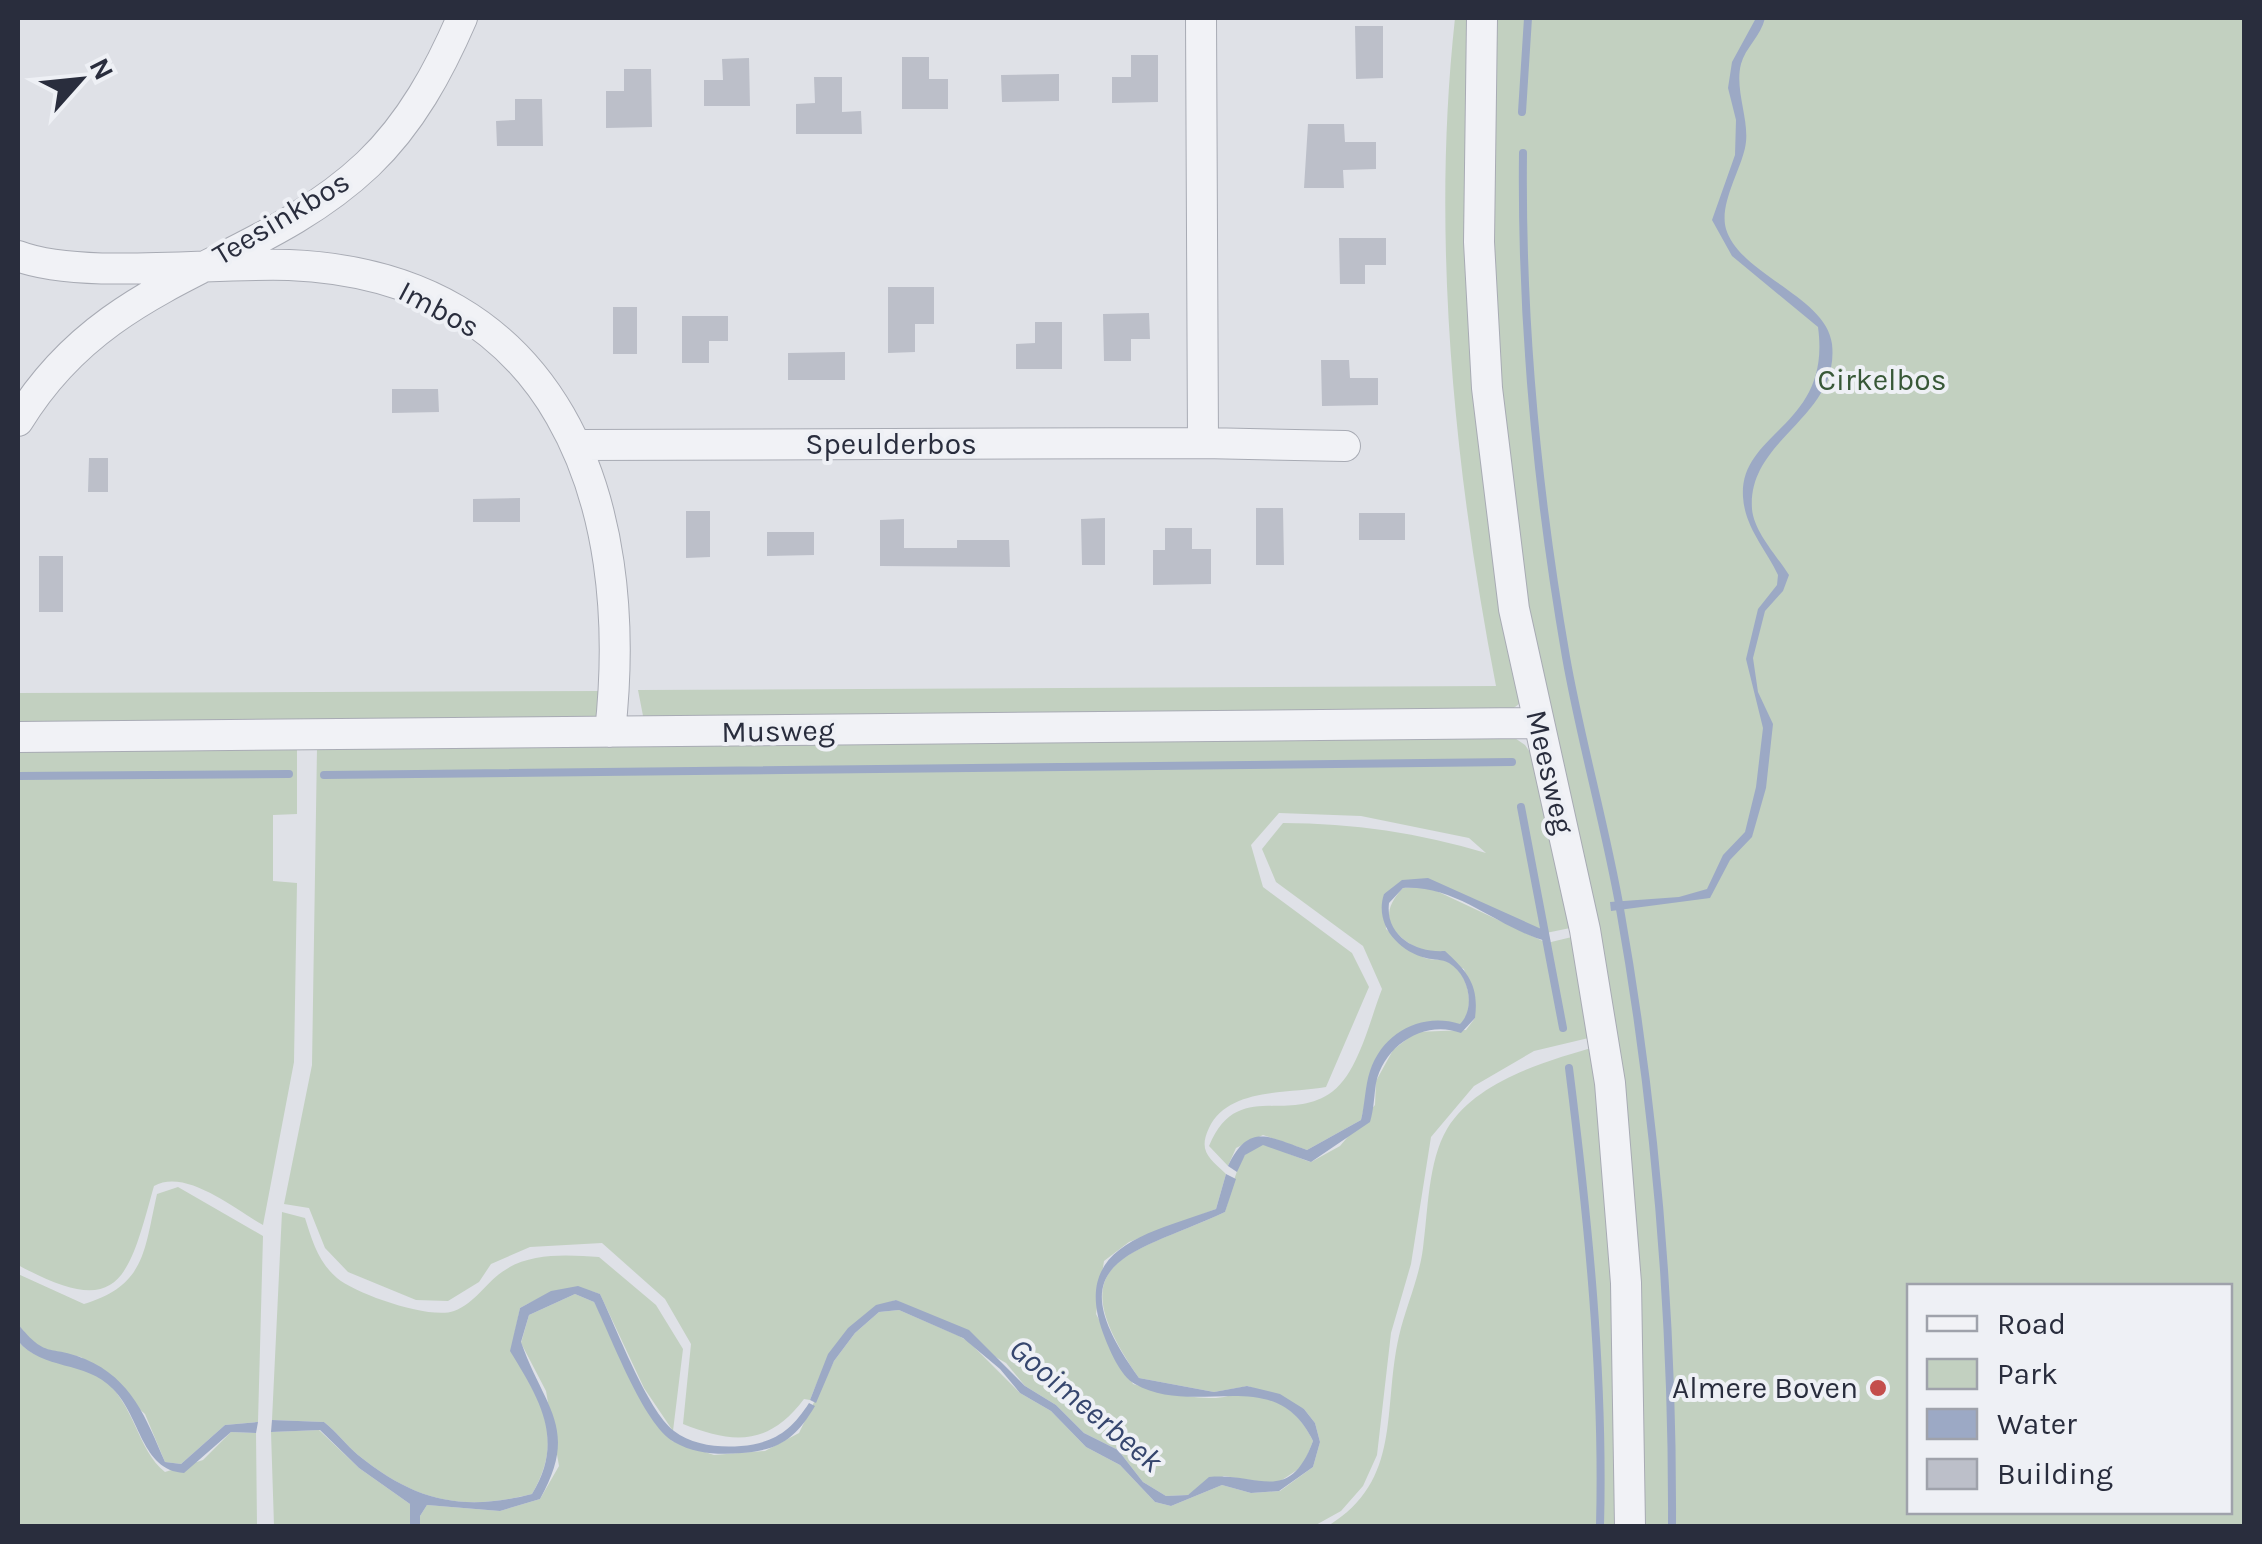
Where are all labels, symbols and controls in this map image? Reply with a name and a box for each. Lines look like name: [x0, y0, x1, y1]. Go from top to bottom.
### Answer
north arrow: [30, 30, 130, 130]
text: N: [83, 52, 121, 85]
street label: Teesinkbos: [206, 163, 356, 273]
street label: Imbos: [392, 273, 486, 345]
park label: Cirkelbos: [1818, 362, 1946, 398]
street label: Speulderbos: [805, 426, 977, 462]
street label: Meesweg: [1518, 707, 1582, 838]
street label: Musweg: [721, 712, 835, 750]
legend: [1907, 1284, 2232, 1514]
text: Road: [1997, 1306, 2066, 1342]
water label: Gooimeerbeek: [1002, 1330, 1171, 1480]
text: Park: [1997, 1356, 2058, 1392]
place label: Almere Boven: [1672, 1370, 1858, 1406]
marker: Almere Boven: [1867, 1377, 1889, 1399]
text: Water: [1997, 1406, 2077, 1442]
text: Building: [1997, 1456, 2113, 1492]

